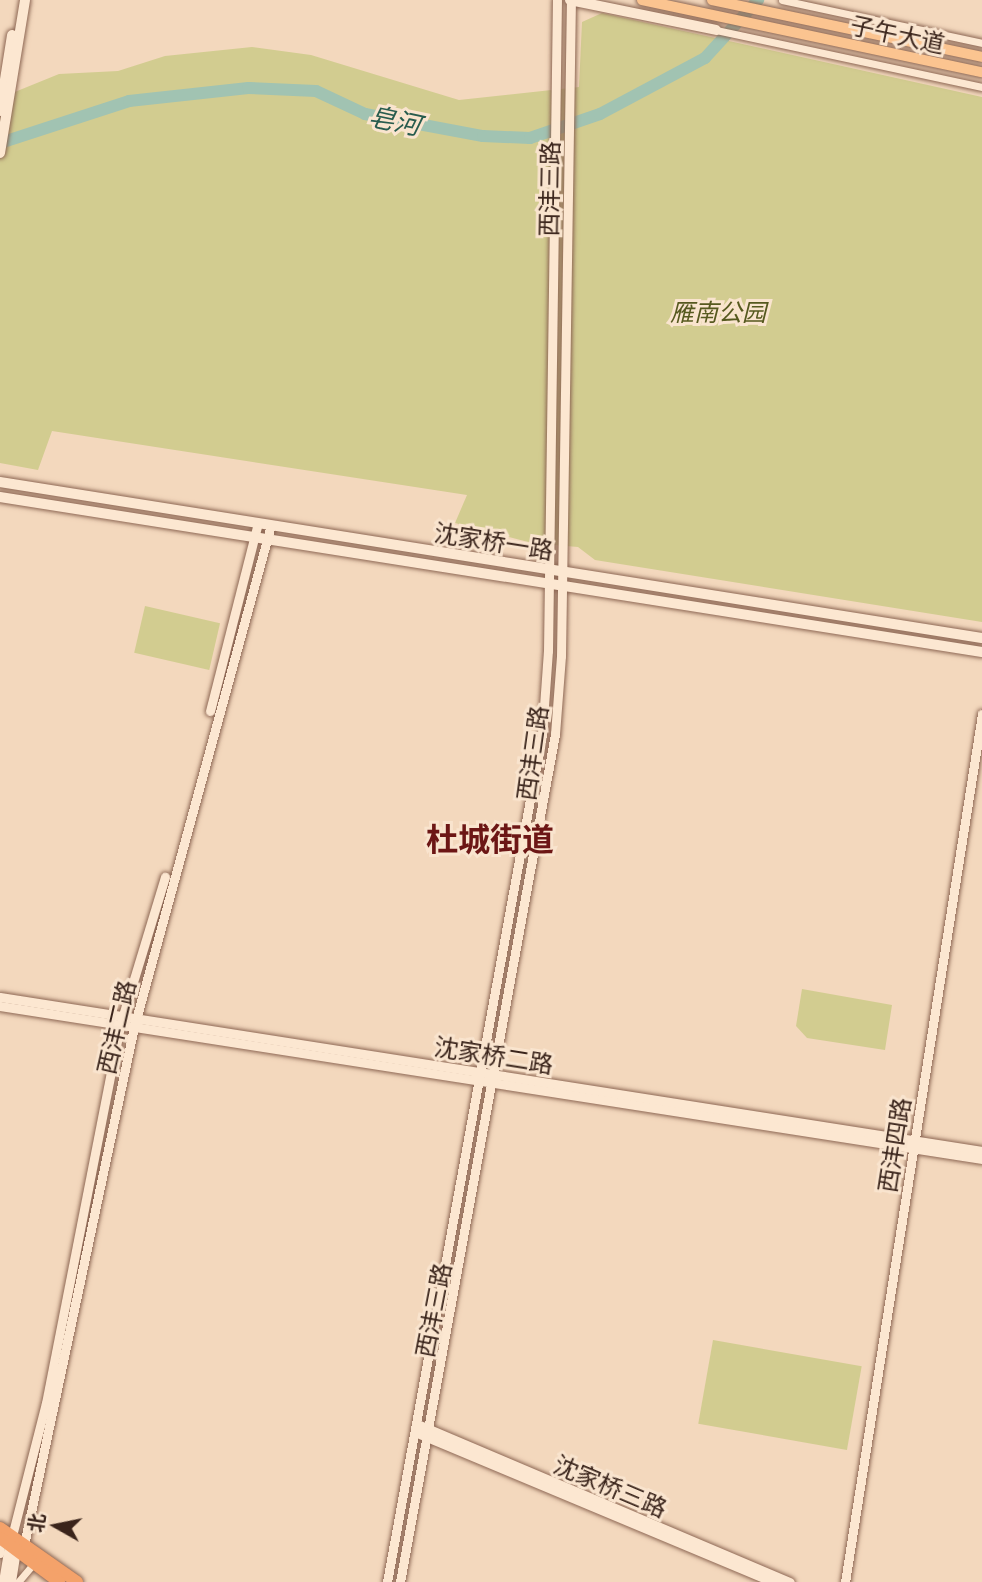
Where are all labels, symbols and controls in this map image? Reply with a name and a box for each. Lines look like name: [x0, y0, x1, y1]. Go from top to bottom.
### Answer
street label: 子午大道: [848, 9, 948, 57]
water label: 皂河: [366, 98, 424, 140]
street label: 西沣三路: [533, 141, 563, 237]
park label: 雁南公园: [670, 297, 766, 325]
street label: 沈家桥一路: [432, 516, 556, 564]
street label: 西沣三路: [510, 703, 552, 803]
district label: 杜城街道: [426, 818, 554, 856]
street label: 西沣二路: [90, 977, 140, 1077]
street label: 沈家桥二路: [432, 1030, 556, 1078]
street label: 西沣四路: [871, 1095, 915, 1195]
street label: 西沣三路: [409, 1260, 455, 1360]
street label: 沈家桥三路: [550, 1448, 672, 1522]
north arrow: [21, 1491, 91, 1561]
text: 北: [20, 1511, 50, 1534]

